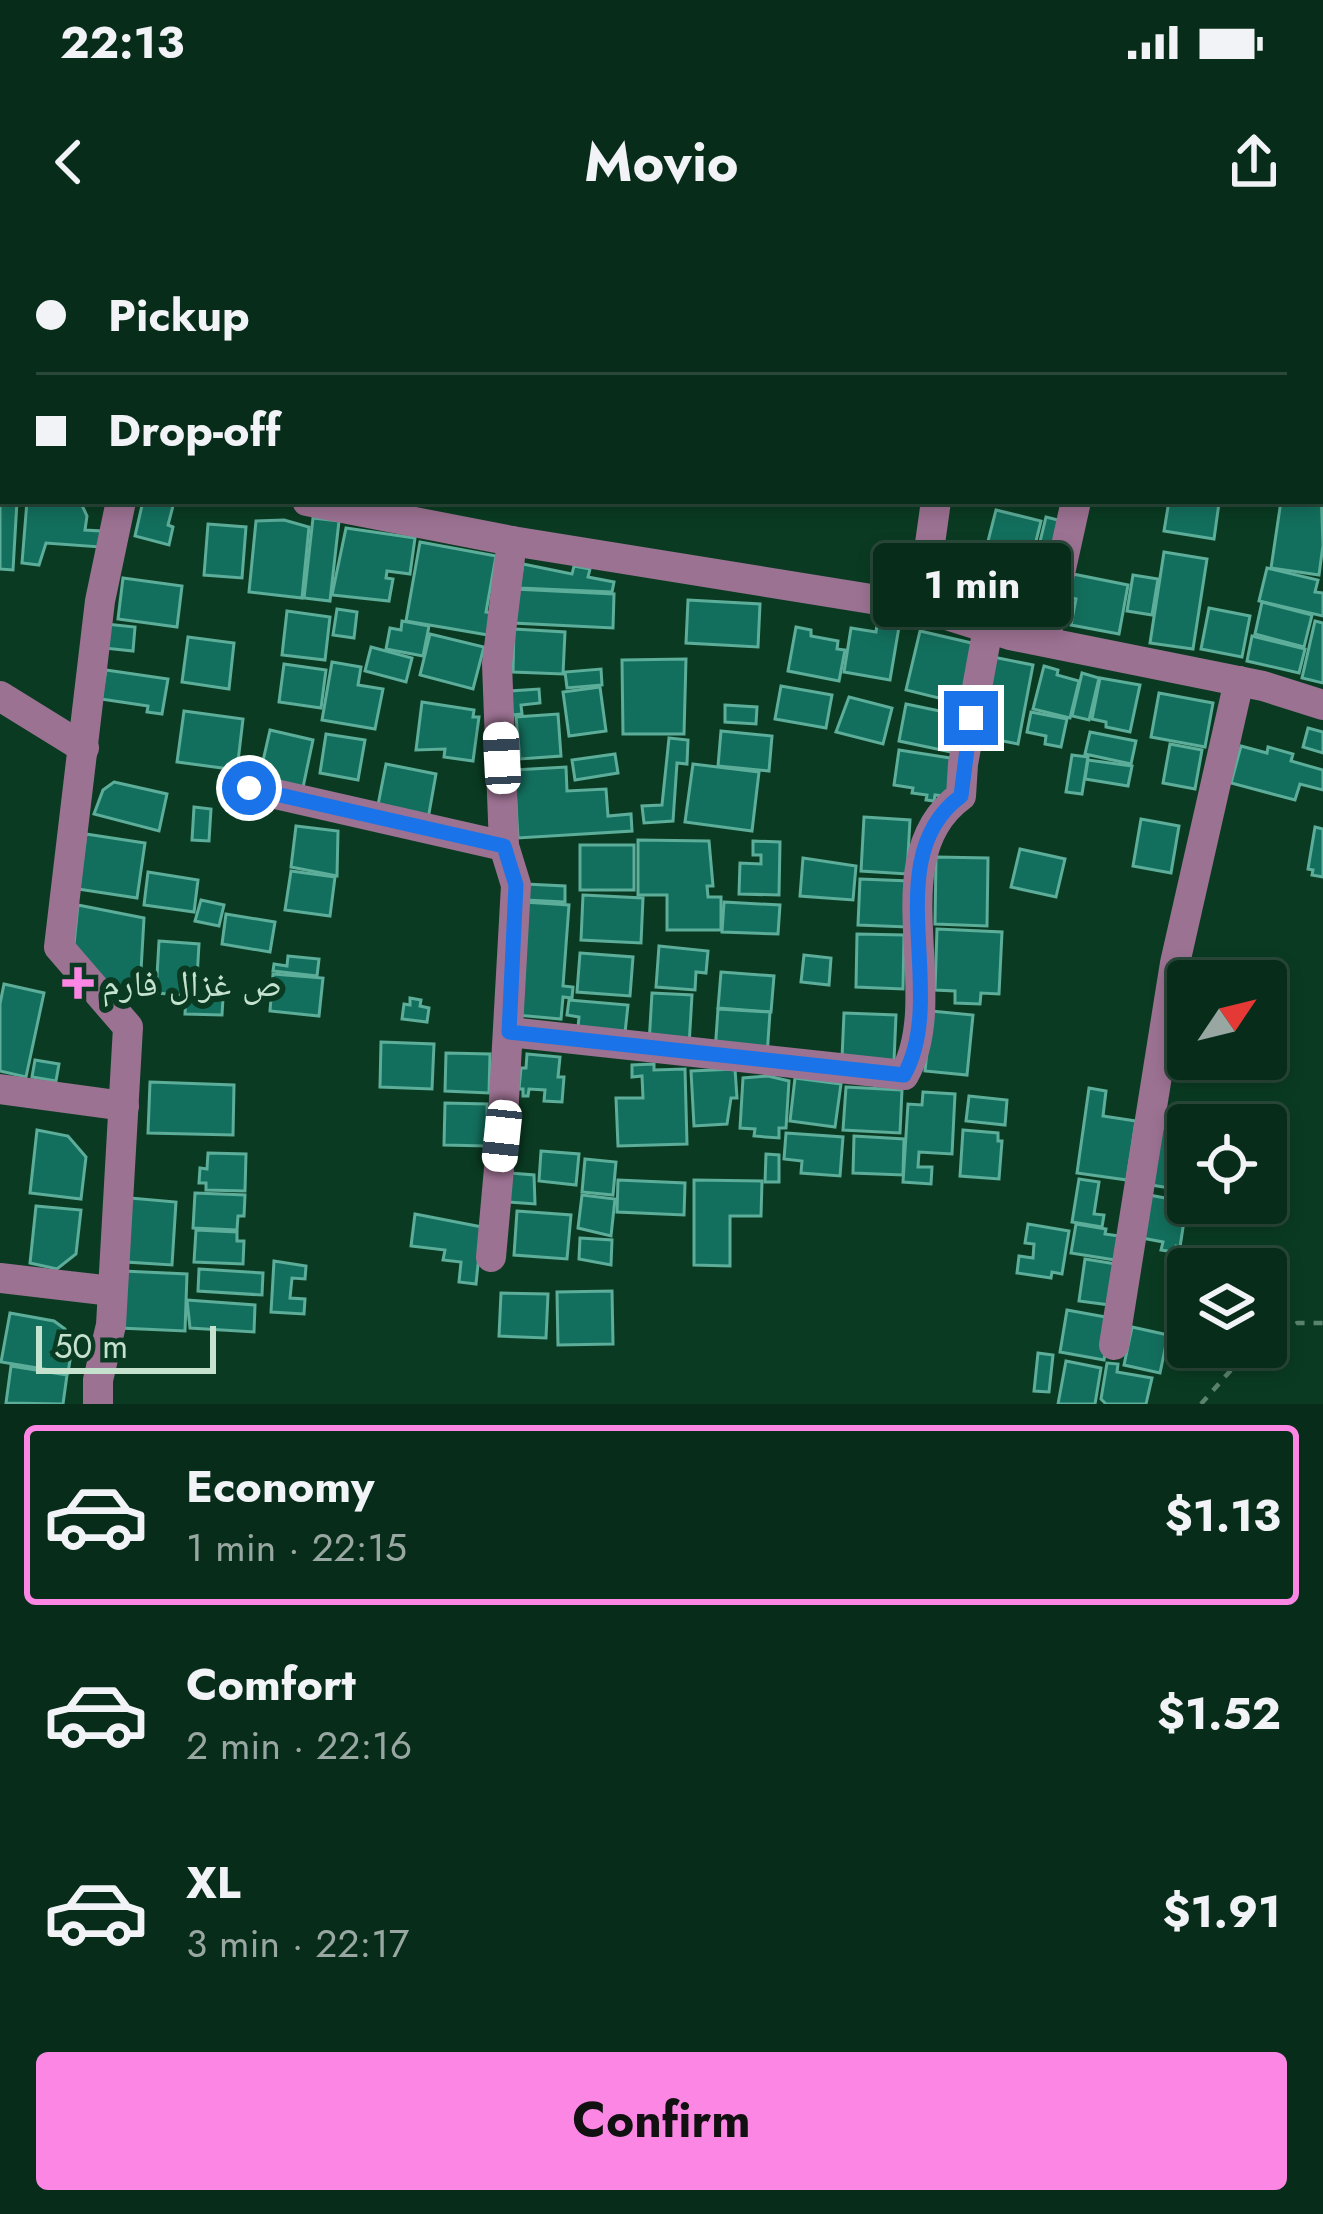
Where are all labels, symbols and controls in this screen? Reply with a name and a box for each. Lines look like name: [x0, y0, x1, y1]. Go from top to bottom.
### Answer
text: 22:13: [60, 10, 184, 75]
text: Movio: [584, 123, 739, 201]
icon: back: [36, 129, 102, 195]
icon: share: [1221, 129, 1287, 195]
text: Pickup: [108, 283, 250, 348]
text: Drop-off: [108, 398, 281, 463]
callout: 1 min: [872, 544, 1070, 628]
text: 1 min: [924, 556, 1020, 613]
route end: [944, 691, 998, 745]
car: [482, 721, 522, 795]
route start: [222, 761, 276, 815]
place label: ص غزال فارم: [102, 957, 282, 1009]
north arrow: [1167, 960, 1287, 1080]
map controls: [1167, 960, 1287, 1368]
marker: ص غزال فارم: [65, 970, 91, 996]
car: [480, 1098, 524, 1174]
button: locate: [1167, 1104, 1287, 1224]
button: layers: [1167, 1248, 1287, 1368]
scale bar: [36, 1320, 216, 1373]
text: 50 m: [54, 1323, 128, 1370]
text: Economy: [186, 1454, 374, 1519]
icon: car: [42, 1461, 150, 1569]
text: $1.13: [1165, 1483, 1281, 1548]
text: 1 min · 22:15: [186, 1519, 407, 1576]
text: Comfort: [186, 1652, 356, 1717]
icon: car: [42, 1659, 150, 1767]
text: $1.52: [1157, 1681, 1281, 1746]
text: 2 min · 22:16: [186, 1717, 412, 1774]
text: XL: [186, 1850, 241, 1915]
icon: car: [42, 1857, 150, 1965]
text: $1.91: [1163, 1879, 1281, 1944]
text: 3 min · 22:17: [186, 1915, 409, 1972]
button: Confirm: [36, 2052, 1287, 2190]

